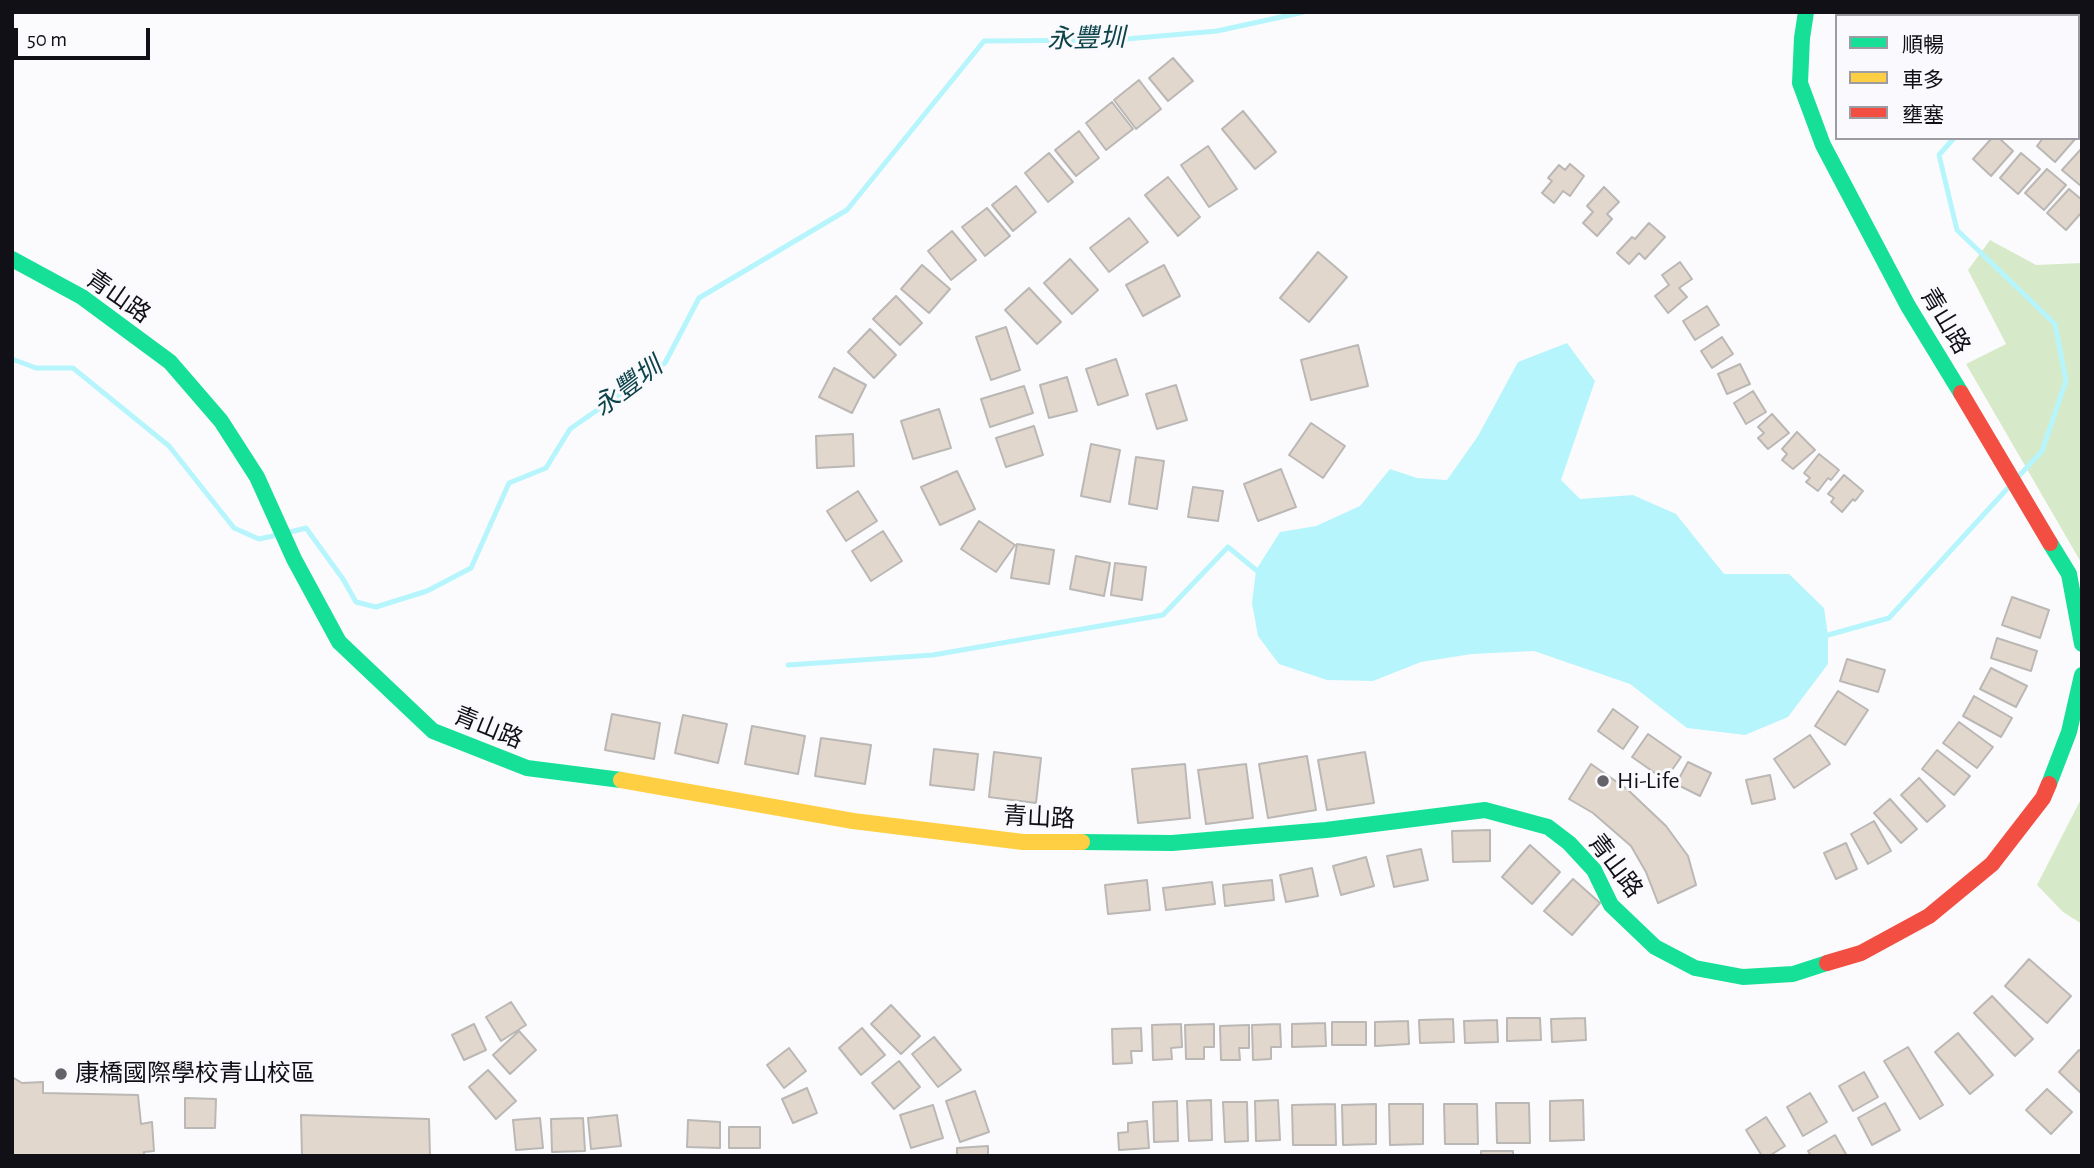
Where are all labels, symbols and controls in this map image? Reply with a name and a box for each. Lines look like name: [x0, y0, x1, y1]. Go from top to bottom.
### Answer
scale bar: [18, 14, 154, 58]
legend: [1835, 14, 2080, 140]
water label: 永豐圳: [1047, 23, 1125, 55]
text: 50 m: [27, 29, 67, 50]
text: 順暢: [1902, 35, 1944, 56]
text: 車多: [1902, 70, 1944, 91]
text: 壅塞: [1902, 105, 1944, 126]
street label: 青山路: [80, 265, 156, 329]
street label: 青山路: [1914, 283, 1976, 359]
water label: 永豐圳: [587, 351, 669, 423]
street label: 青山路: [449, 701, 527, 755]
place label: Hi-Life: [1617, 767, 1680, 795]
marker: Hi-Life: [1595, 773, 1611, 789]
street label: 青山路: [1002, 802, 1076, 834]
street label: 青山路: [1582, 829, 1648, 903]
place label: 康橋國際學校青山校區: [75, 1060, 315, 1088]
marker: 康橋國際學校青山校區: [53, 1066, 69, 1082]

